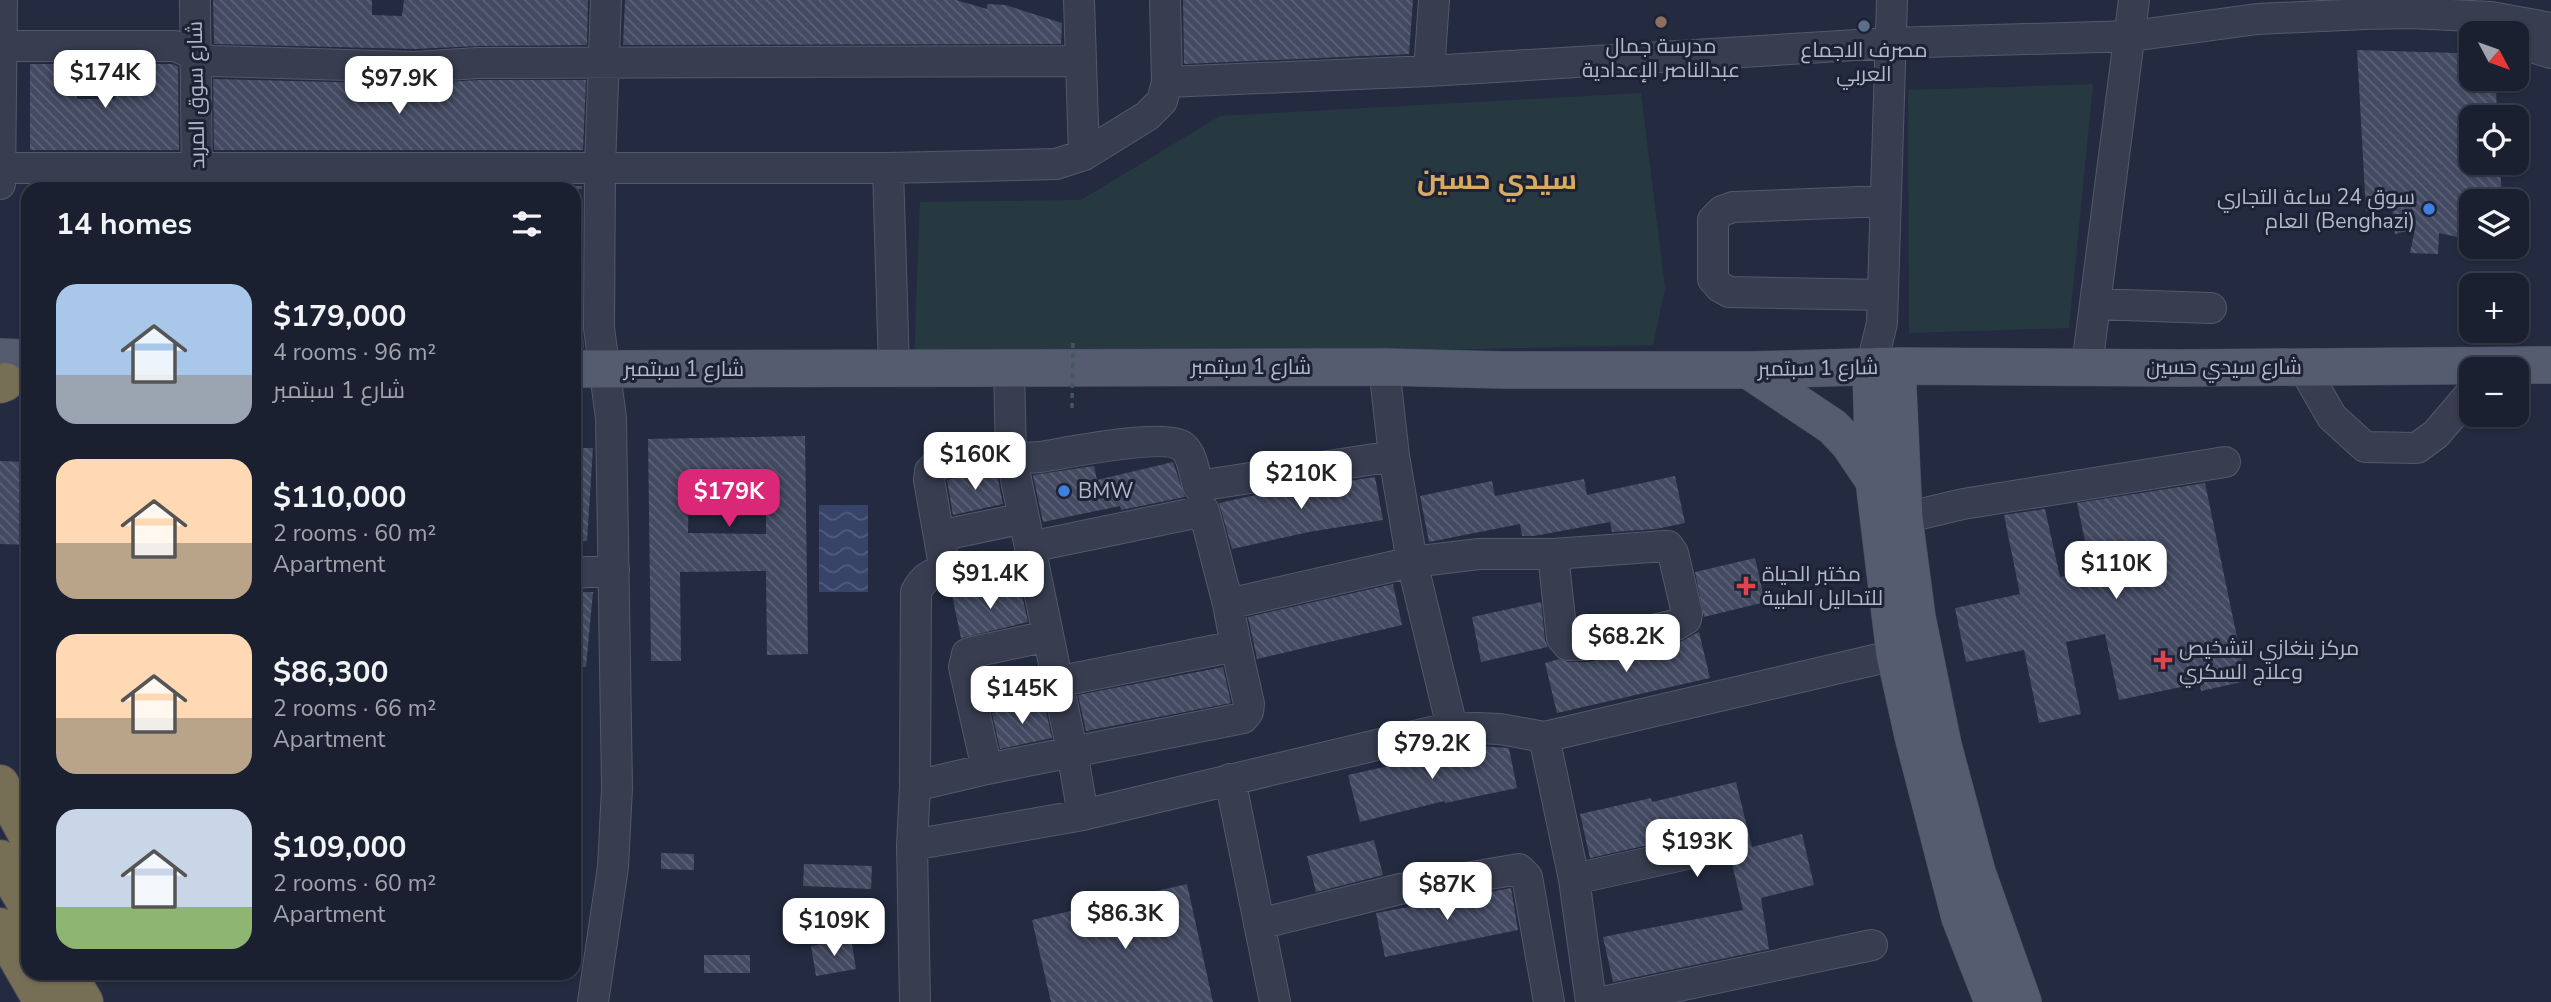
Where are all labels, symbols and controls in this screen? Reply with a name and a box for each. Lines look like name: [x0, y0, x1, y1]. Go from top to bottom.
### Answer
marker: مدرسة جمال عبدالناصر الإعدادية: [1653, 14, 1669, 30]
marker: مصرف الاجماع العربي: [1856, 18, 1872, 34]
street label: شارع سوق المربد: [181, 21, 211, 169]
north arrow: [2459, 21, 2529, 91]
map controls: [2459, 21, 2529, 427]
place label: مدرسة جمال عبدالناصر الإعدادية: [1582, 32, 1740, 84]
place label: مصرف الاجماع العربي: [1801, 36, 1927, 90]
pin: $174K: [56, 50, 154, 110]
text: $174K: [70, 57, 140, 88]
pin: $97.9K: [342, 57, 456, 116]
text: $97.9K: [361, 63, 437, 94]
button: locate: [2459, 105, 2529, 175]
district label: سيدي حسين: [1417, 161, 1577, 202]
place label: سوق 24 ساعة التجاري العام (Benghazi): [2217, 183, 2415, 235]
button: layers: [2459, 189, 2529, 259]
marker: سوق 24 ساعة التجاري العام (Benghazi): [2421, 201, 2437, 217]
text: 14 homes: [56, 204, 192, 245]
icon: filters: [508, 205, 546, 243]
button: +: [2459, 273, 2529, 343]
text: $179,000: [273, 296, 406, 337]
icon: home: [112, 312, 196, 396]
text: 4 rooms · 96 m²: [273, 337, 436, 368]
street label: شارع 1 سبتمبر: [1190, 353, 1311, 381]
street label: شارع 1 سبتمبر: [1757, 353, 1878, 383]
street label: شارع سيدي حسين: [2146, 353, 2302, 383]
street label: شارع 1 سبتمبر: [623, 355, 744, 383]
button: −: [2459, 357, 2529, 427]
text: شارع 1 سبتمبر: [273, 375, 405, 406]
pin: $160K: [926, 433, 1024, 492]
text: $160K: [940, 439, 1010, 470]
pin: $210K: [1252, 452, 1350, 511]
text: $210K: [1266, 458, 1336, 489]
pin: $179K: [680, 470, 778, 529]
text: $179K: [694, 476, 764, 507]
text: $110,000: [273, 477, 406, 518]
place label: BMW: [1078, 477, 1133, 505]
marker: BMW: [1056, 483, 1072, 499]
icon: home: [112, 487, 196, 571]
text: 2 rooms · 60 m²: [273, 518, 436, 549]
pin: $110K: [2067, 542, 2165, 601]
text: $110K: [2081, 548, 2151, 579]
text: Apartment: [273, 549, 385, 580]
pin: $91.4K: [933, 552, 1047, 611]
text: $91.4K: [952, 558, 1028, 589]
place label: مختبر الحياة للتحاليل الطبية: [1762, 560, 1883, 612]
marker: مختبر الحياة للتحاليل الطبية: [1736, 576, 1756, 596]
pin: $68.2K: [1569, 614, 1683, 674]
text: $68.2K: [1588, 621, 1664, 652]
place label: مركز بنغازي لتشخيص وعلاج السكري: [2179, 634, 2359, 688]
marker: مركز بنغازي لتشخيص وعلاج السكري: [2153, 650, 2173, 670]
text: $86,300: [273, 652, 388, 693]
icon: home: [112, 662, 196, 746]
pin: $145K: [973, 666, 1071, 726]
text: $145K: [987, 673, 1057, 704]
text: 2 rooms · 66 m²: [273, 693, 436, 724]
pin: $79.2K: [1375, 722, 1489, 781]
text: Apartment: [273, 724, 385, 755]
text: $79.2K: [1394, 728, 1470, 759]
pin: $193K: [1648, 820, 1746, 879]
text: $193K: [1662, 826, 1732, 857]
text: $109,000: [273, 827, 406, 868]
icon: home: [112, 837, 196, 921]
pin: $87K: [1406, 862, 1488, 922]
text: 2 rooms · 60 m²: [273, 868, 436, 899]
text: $87K: [1419, 869, 1475, 900]
pin: $86.3K: [1068, 892, 1182, 951]
pin: $109K: [785, 898, 883, 958]
text: $86.3K: [1087, 898, 1163, 929]
text: Apartment: [273, 899, 385, 930]
text: $109K: [799, 905, 869, 936]

